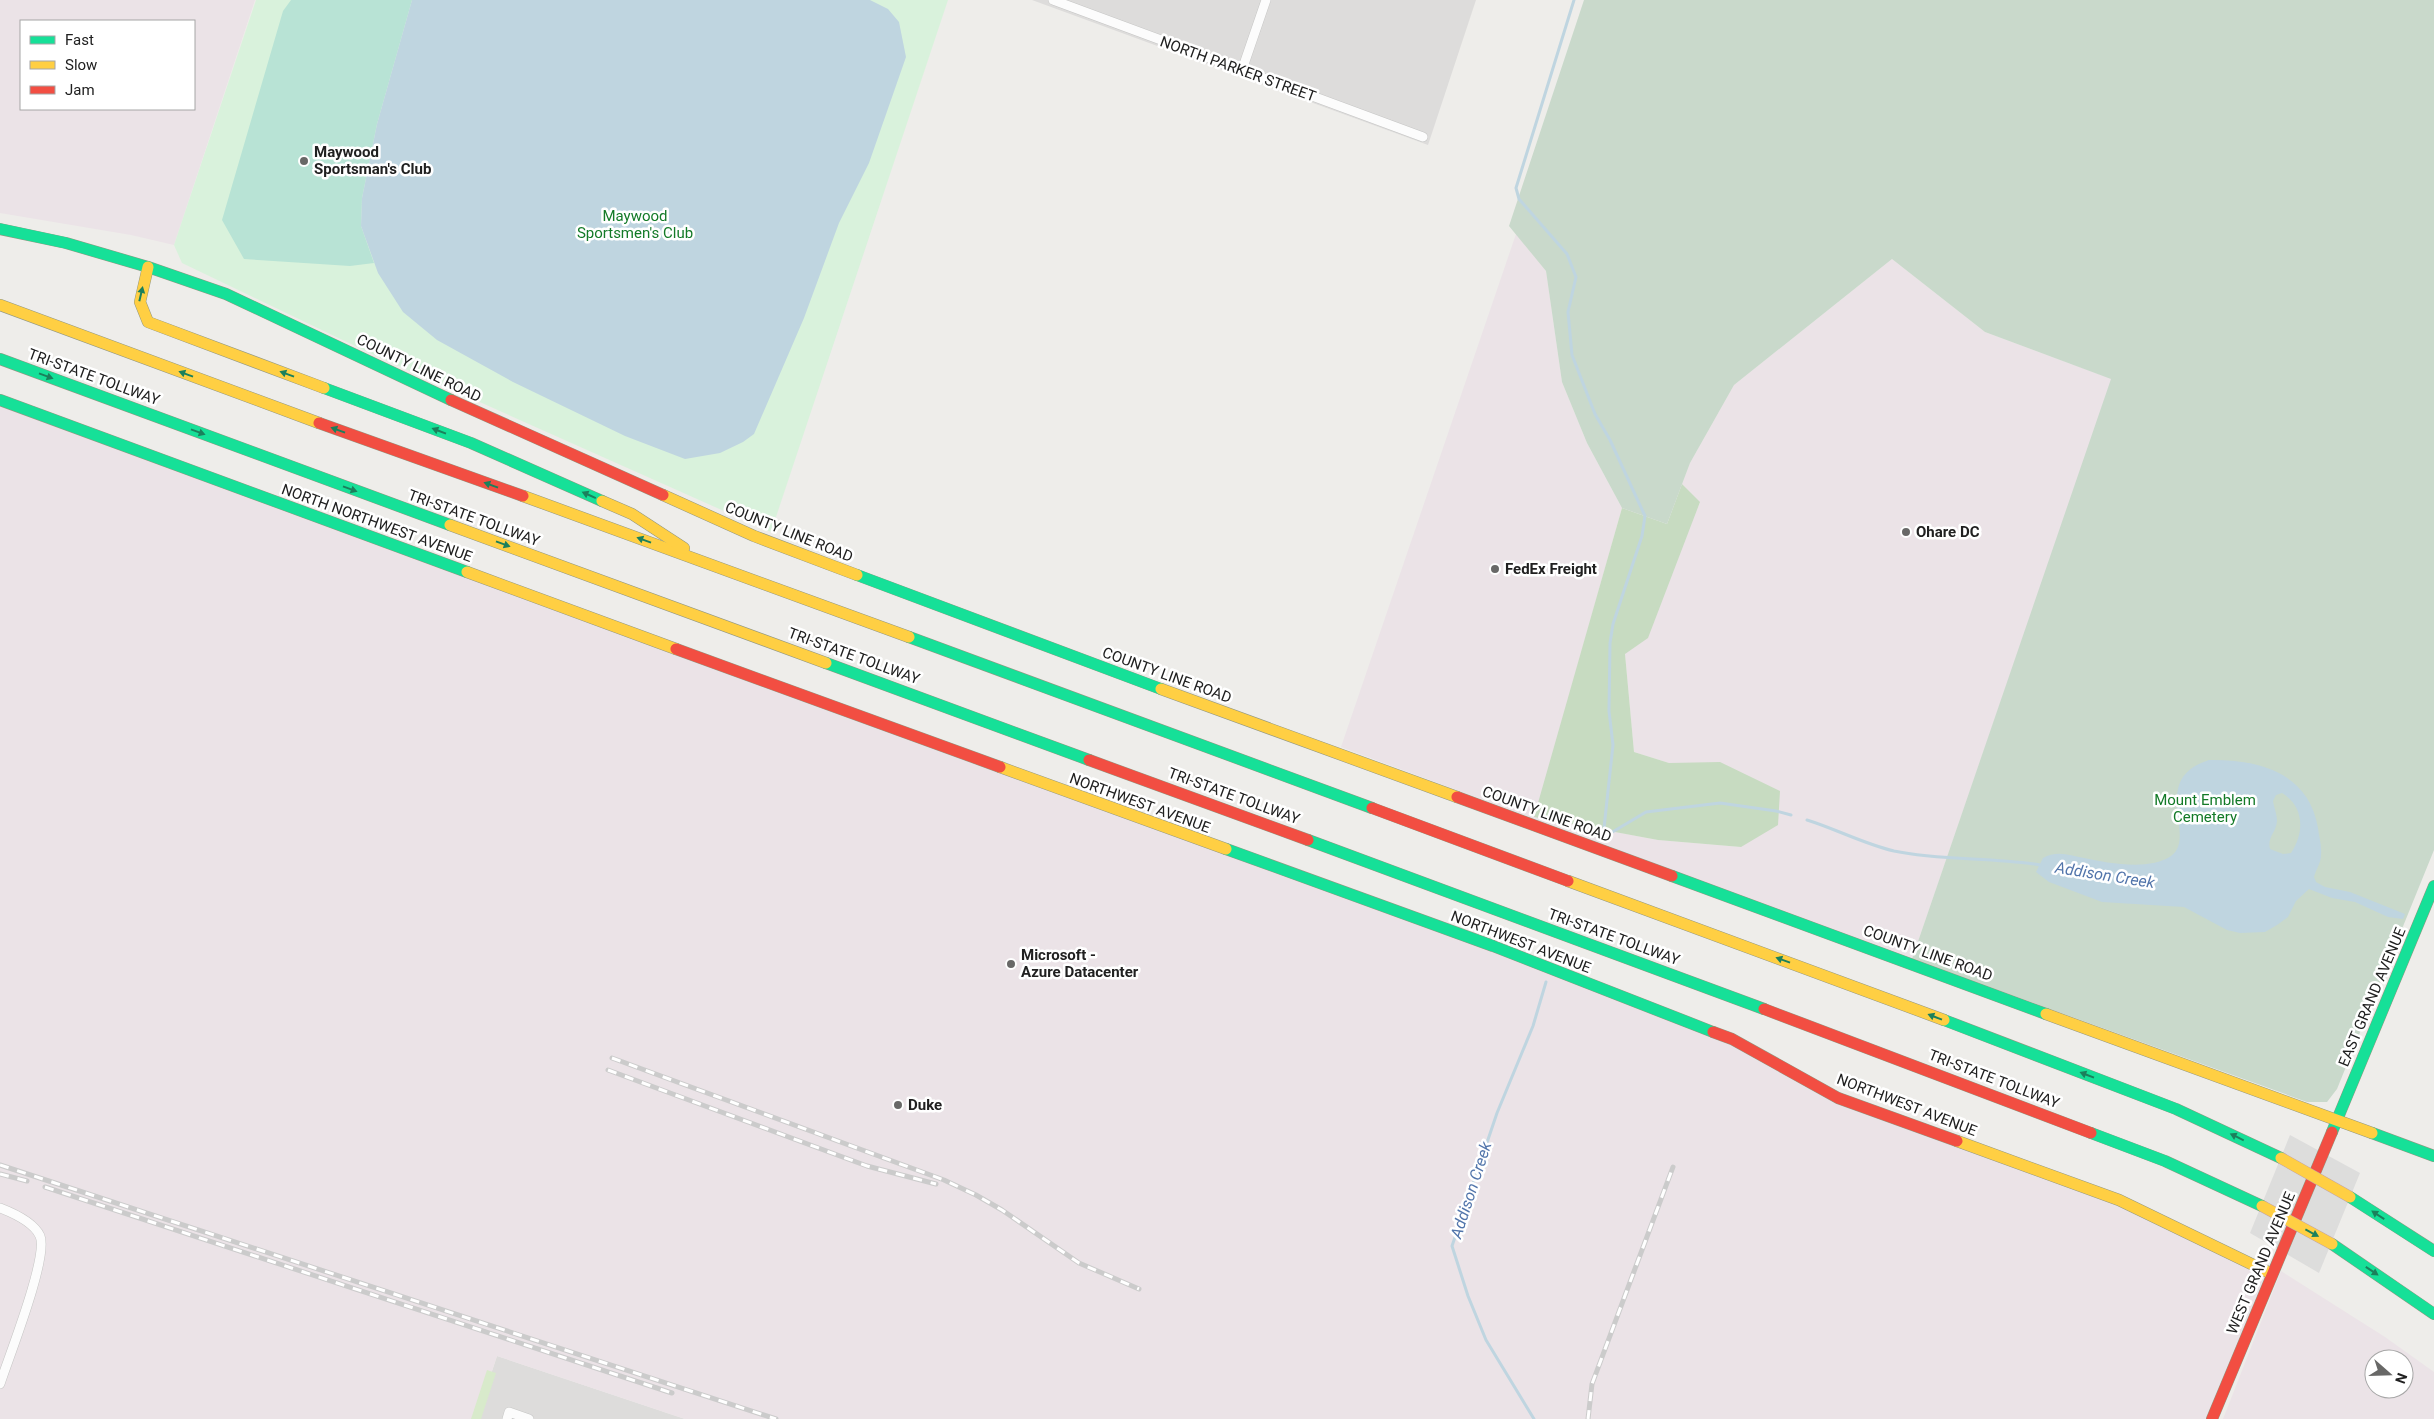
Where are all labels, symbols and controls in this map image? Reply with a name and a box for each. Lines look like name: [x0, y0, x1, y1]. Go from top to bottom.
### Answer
legend: [20, 20, 195, 110]
text: Fast: [65, 31, 94, 49]
street label: NORTH PARKER STREET: [1158, 32, 1318, 106]
text: Slow: [65, 56, 97, 74]
text: Jam: [65, 81, 95, 99]
place label: Maywood Sportsman's Club: [314, 143, 431, 178]
marker: Maywood Sportsman's Club: [298, 155, 310, 167]
park label: Maywood Sportsmen's Club: [577, 207, 693, 242]
one-way arrow: [137, 286, 145, 301]
street label: COUNTY LINE ROAD: [354, 330, 484, 406]
street label: TRI-STATE TOLLWAY: [26, 345, 162, 409]
one-way arrow: [178, 370, 193, 378]
one-way arrow: [279, 370, 294, 378]
one-way arrow: [39, 372, 54, 380]
one-way arrow: [330, 426, 345, 434]
one-way arrow: [431, 427, 446, 435]
one-way arrow: [191, 428, 206, 436]
street label: NORTH NORTHWEST AVENUE: [279, 480, 475, 566]
one-way arrow: [483, 481, 498, 489]
one-way arrow: [343, 485, 358, 493]
street label: TRI-STATE TOLLWAY: [406, 486, 542, 550]
one-way arrow: [582, 490, 596, 498]
street label: COUNTY LINE ROAD: [722, 498, 856, 566]
place label: Ohare DC: [1916, 523, 1980, 541]
marker: Ohare DC: [1900, 526, 1912, 538]
one-way arrow: [636, 536, 651, 544]
one-way arrow: [496, 540, 511, 548]
place label: FedEx Freight: [1505, 560, 1597, 578]
marker: FedEx Freight: [1489, 563, 1501, 575]
street label: TRI-STATE TOLLWAY: [786, 624, 922, 688]
street label: COUNTY LINE ROAD: [1100, 643, 1234, 707]
street label: TRI-STATE TOLLWAY: [1166, 764, 1302, 828]
street label: NORTHWEST AVENUE: [1067, 769, 1213, 837]
street label: COUNTY LINE ROAD: [1480, 782, 1614, 846]
park label: Mount Emblem Cemetery: [2154, 791, 2256, 826]
water label: Addison Creek: [2053, 858, 2157, 892]
street label: TRI-STATE TOLLWAY: [1546, 905, 1682, 969]
street label: NORTHWEST AVENUE: [1448, 907, 1594, 977]
street label: COUNTY LINE ROAD: [1861, 921, 1995, 985]
street label: EAST GRAND AVENUE: [2335, 924, 2410, 1069]
place label: Microsoft - Azure Datacenter: [1021, 946, 1139, 981]
one-way arrow: [1775, 956, 1790, 964]
marker: Microsoft - Azure Datacenter: [1005, 958, 1017, 970]
one-way arrow: [1927, 1013, 1942, 1021]
street label: TRI-STATE TOLLWAY: [1926, 1046, 2062, 1112]
street label: NORTHWEST AVENUE: [1834, 1070, 1980, 1140]
one-way arrow: [2079, 1071, 2094, 1079]
place label: Duke: [908, 1096, 942, 1114]
marker: Duke: [892, 1099, 904, 1111]
one-way arrow: [2230, 1133, 2244, 1141]
water label: Addison Creek: [1446, 1138, 1496, 1242]
street label: WEST GRAND AVENUE: [2223, 1189, 2299, 1337]
one-way arrow: [2372, 1210, 2385, 1220]
one-way arrow: [2305, 1229, 2319, 1238]
one-way arrow: [2366, 1266, 2379, 1276]
north arrow: [2364, 1349, 2414, 1399]
text: N: [2392, 1371, 2410, 1386]

